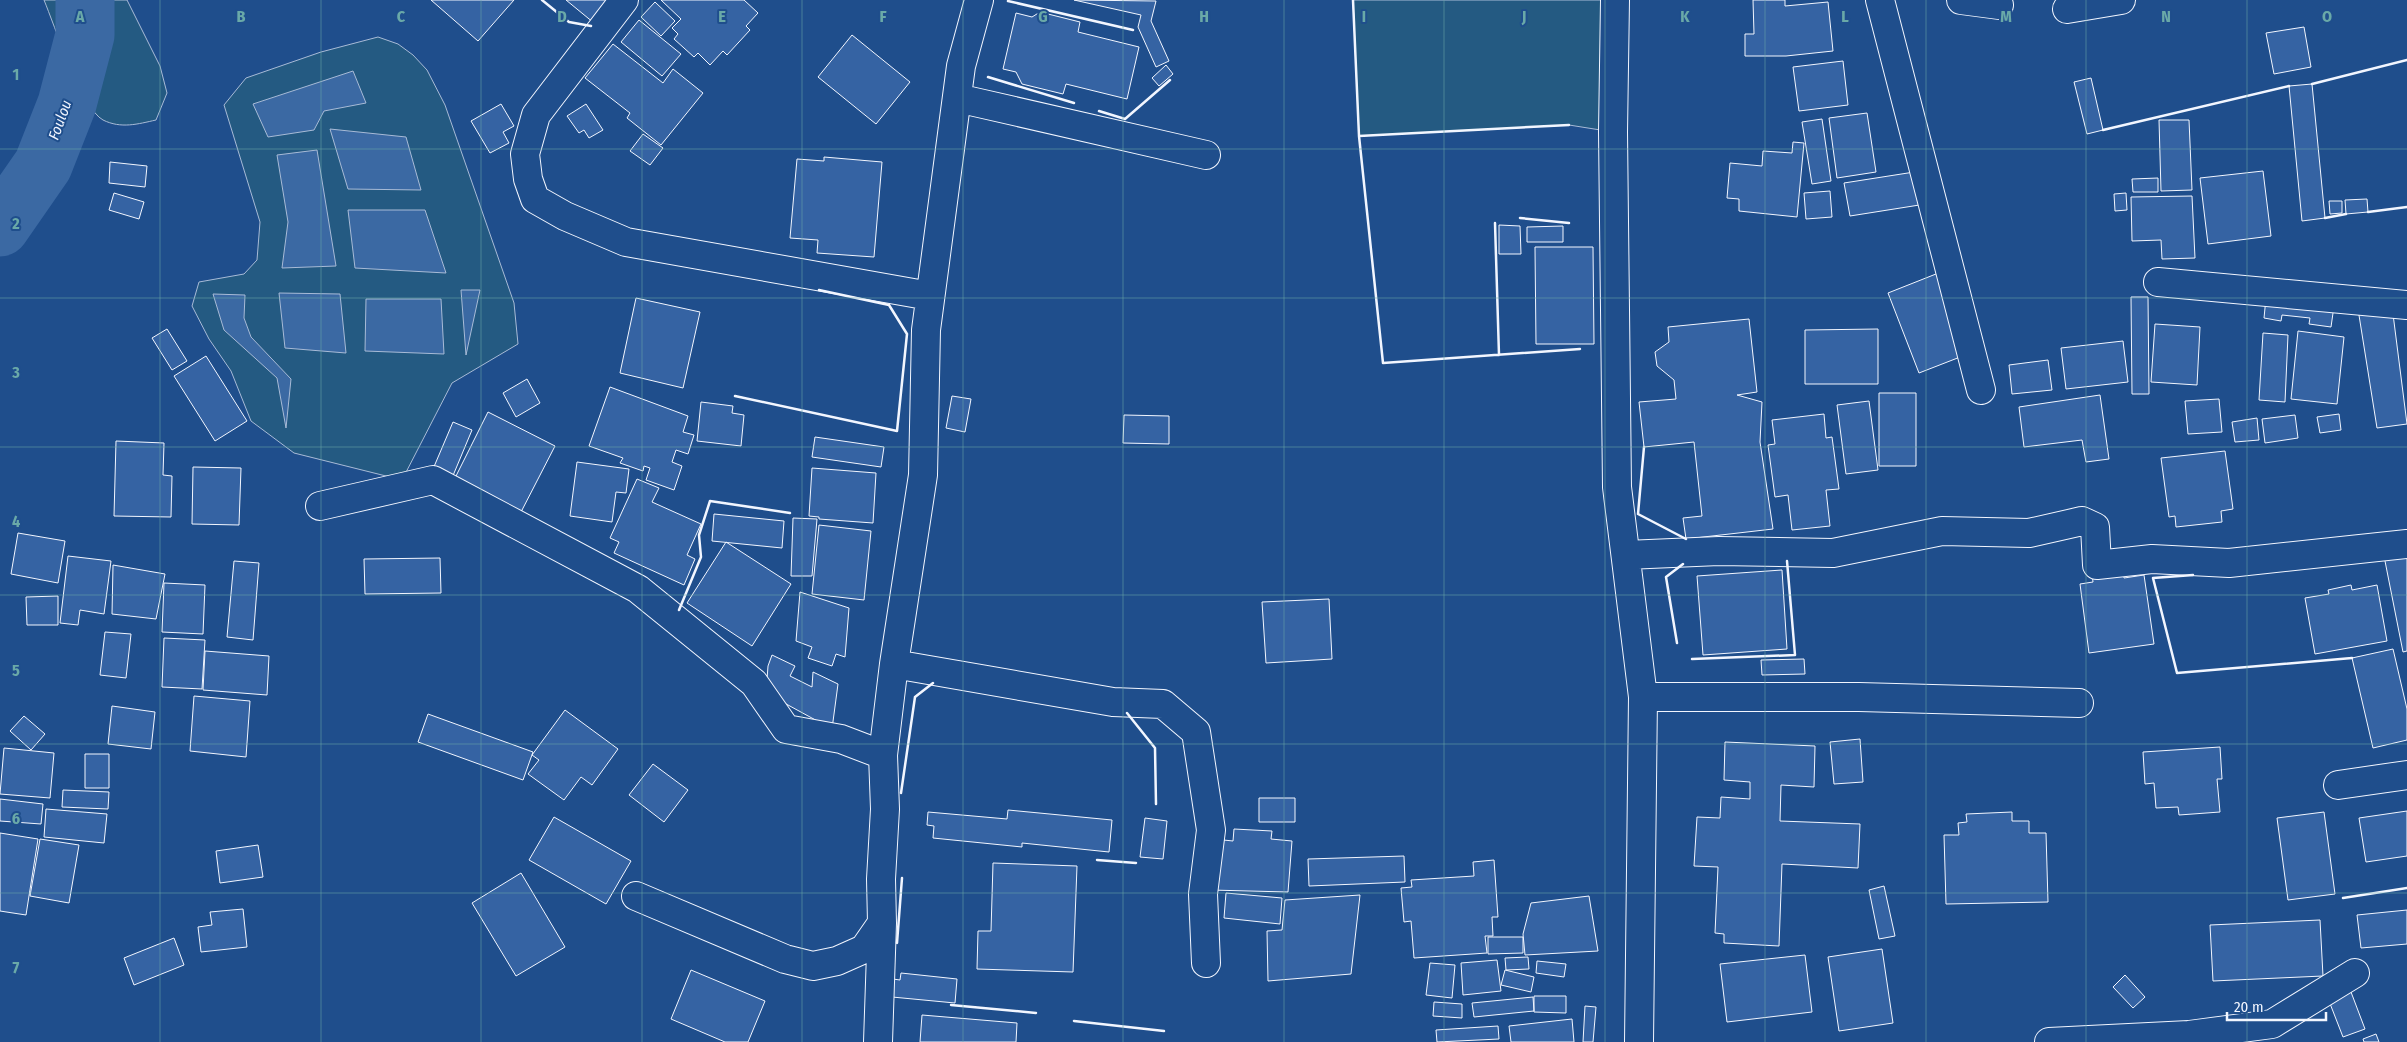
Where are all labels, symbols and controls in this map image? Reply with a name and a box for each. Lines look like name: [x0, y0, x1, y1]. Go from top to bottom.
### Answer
text: A: [75, 7, 85, 26]
text: B: [237, 7, 246, 26]
text: C: [397, 7, 406, 26]
text: D: [557, 7, 567, 26]
text: E: [718, 7, 726, 26]
text: F: [879, 7, 887, 26]
text: G: [1038, 7, 1048, 26]
text: H: [1199, 7, 1209, 26]
text: I: [1362, 7, 1366, 26]
text: J: [1521, 7, 1526, 26]
text: K: [1680, 7, 1690, 26]
text: L: [1841, 7, 1849, 26]
text: M: [2000, 7, 2012, 26]
text: N: [2161, 7, 2171, 26]
text: O: [2322, 7, 2332, 26]
text: 1: [13, 65, 19, 84]
water label: Foulou: [45, 97, 76, 142]
text: 2: [11, 214, 20, 233]
text: 3: [11, 363, 20, 382]
text: 4: [12, 512, 20, 531]
text: 5: [12, 661, 20, 680]
text: 6: [12, 809, 20, 828]
text: 7: [13, 958, 20, 977]
scale bar: [2227, 990, 2326, 1022]
text: 20 m: [2234, 998, 2264, 1016]

